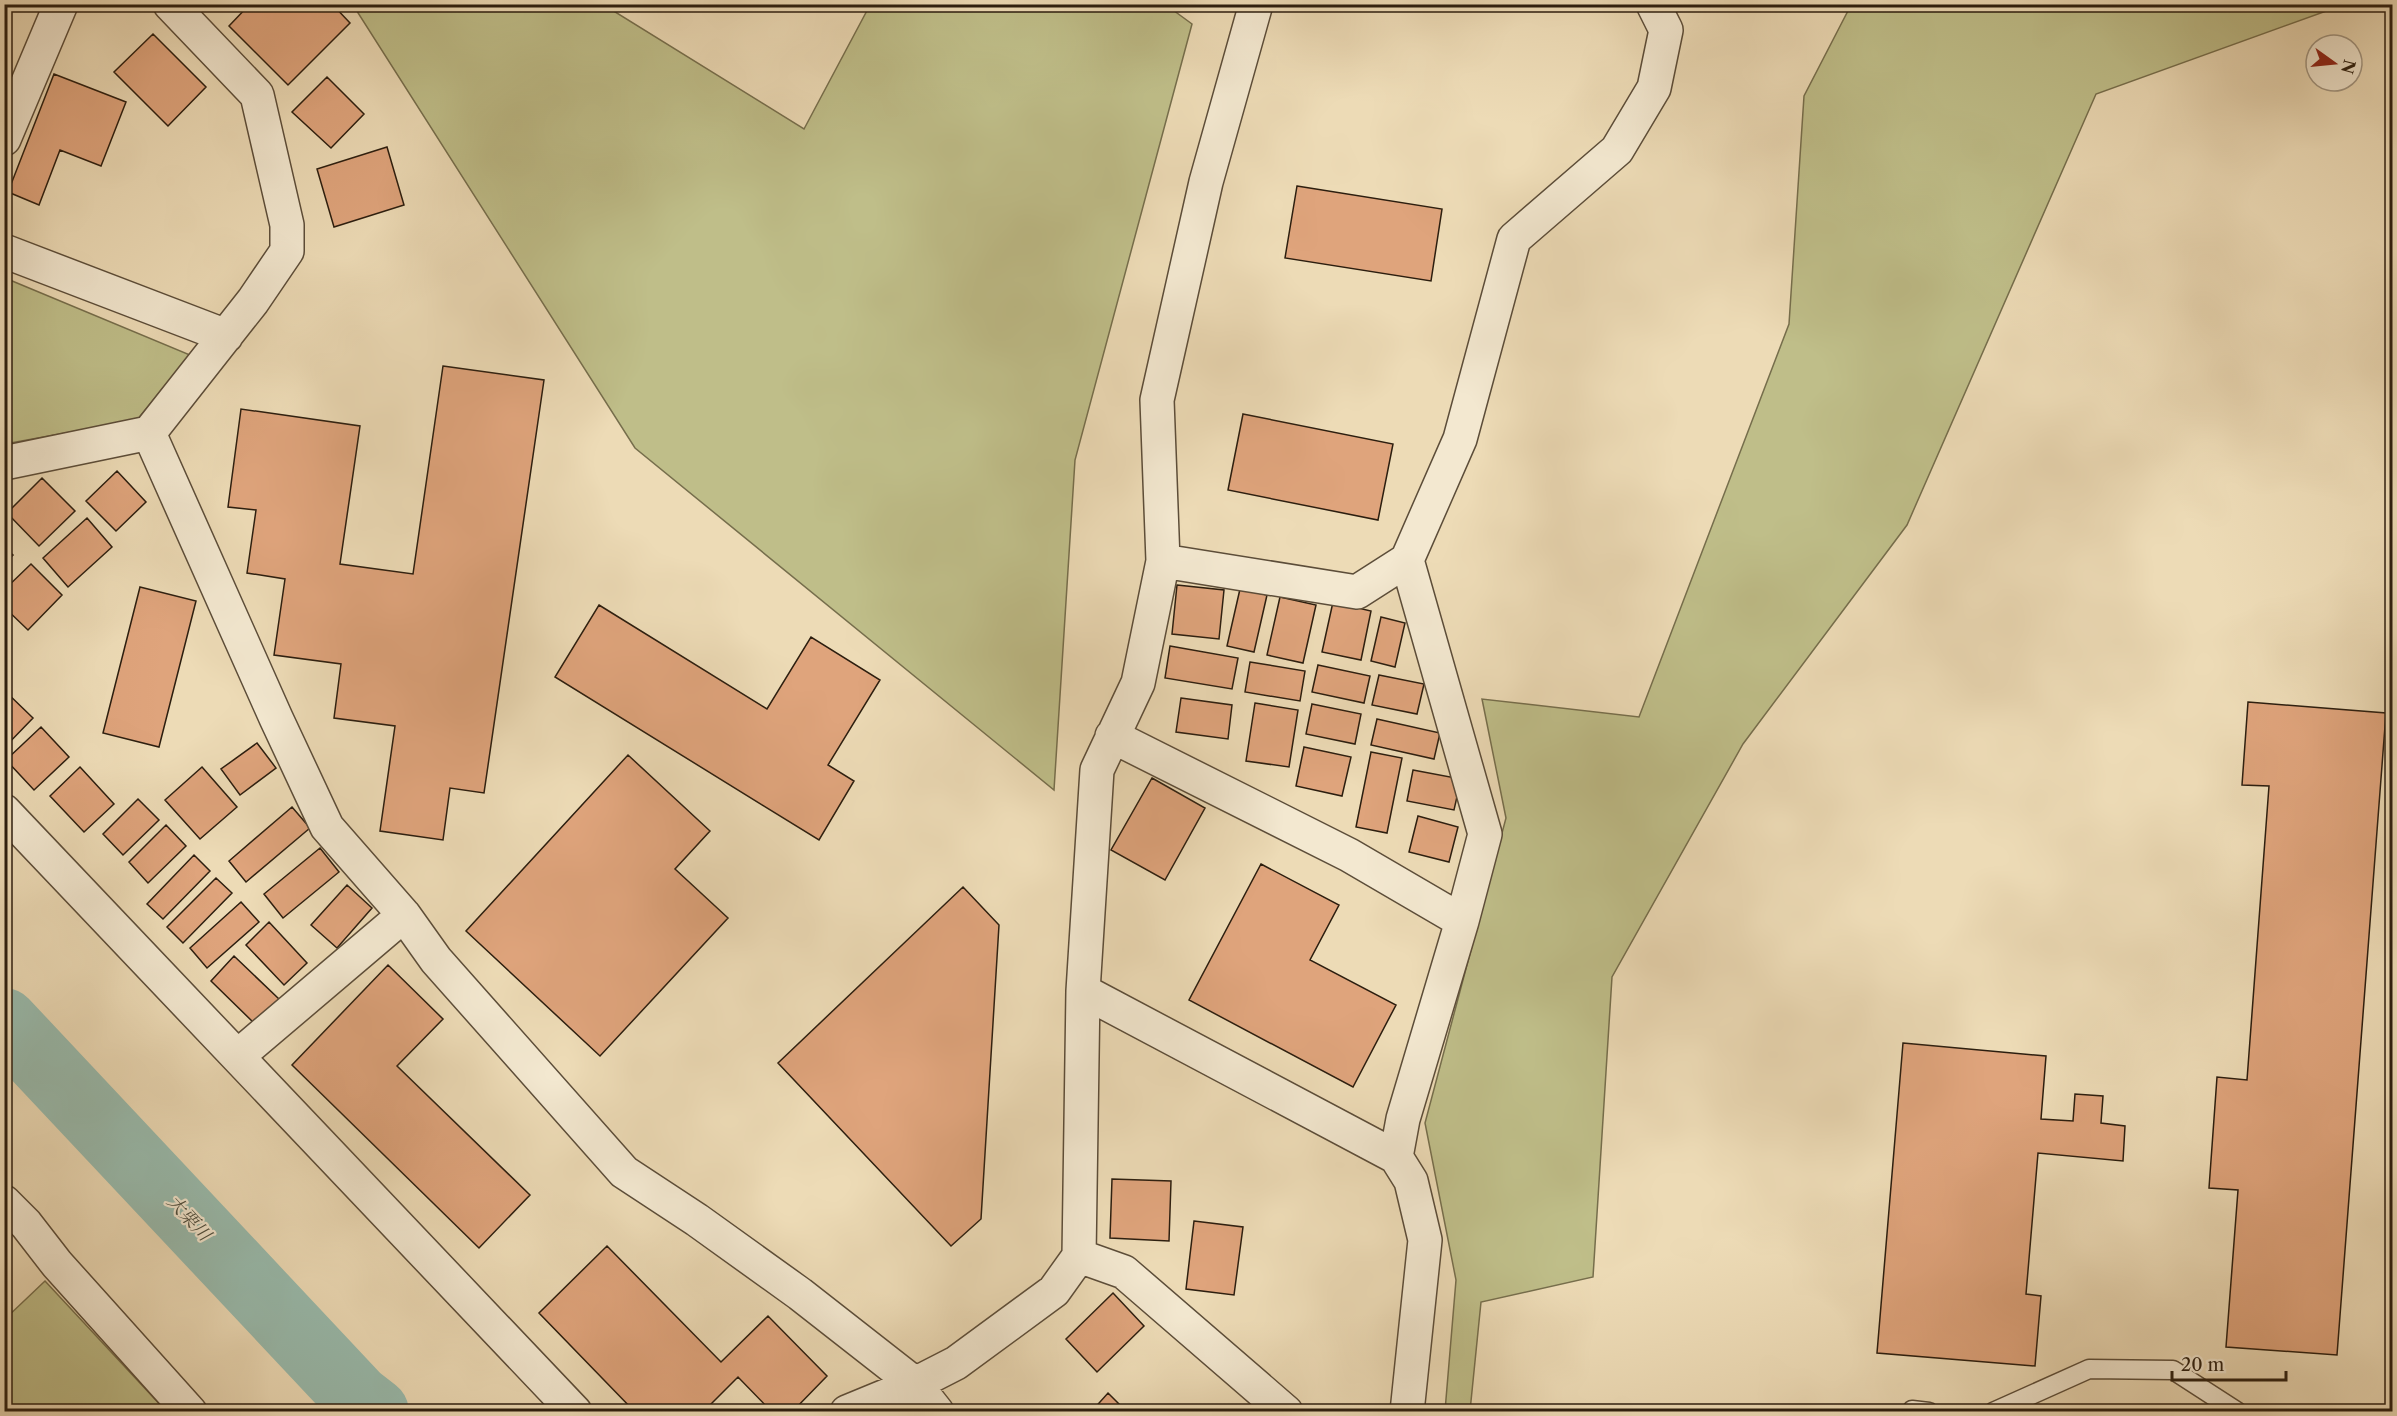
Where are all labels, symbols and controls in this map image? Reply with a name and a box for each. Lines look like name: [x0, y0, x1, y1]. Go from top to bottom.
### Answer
north arrow: [2304, 33, 2364, 93]
text: N: [2337, 58, 2360, 76]
water label: 大栗川: [163, 1191, 217, 1247]
scale bar: [2172, 1344, 2286, 1382]
text: 20 m: [2181, 1354, 2225, 1376]

